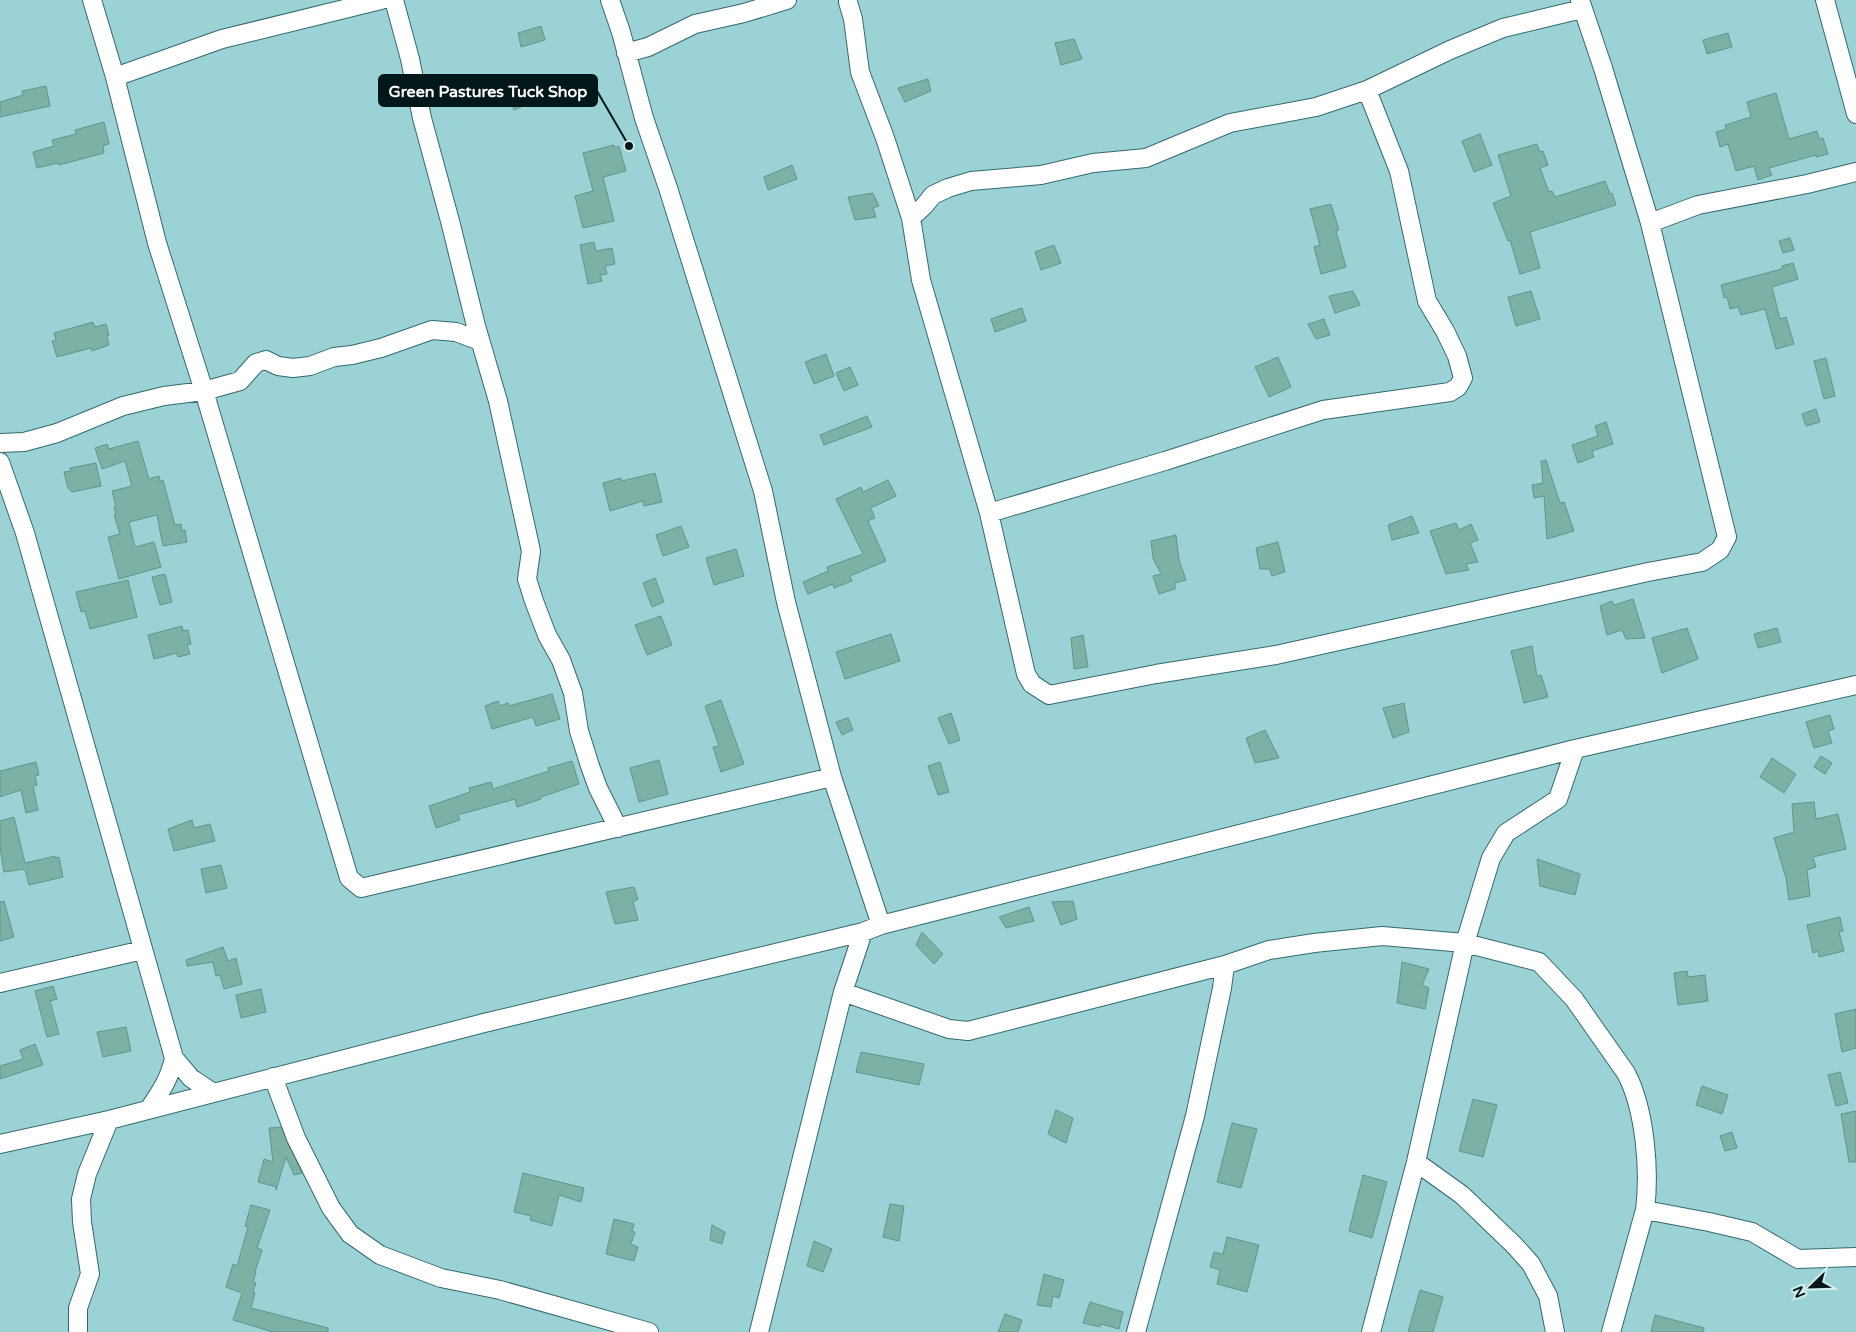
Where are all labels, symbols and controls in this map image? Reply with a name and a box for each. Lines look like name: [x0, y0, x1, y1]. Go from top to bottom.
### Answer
callout: Green Pastures Tuck Shop: [379, 75, 597, 106]
text: Green Pastures Tuck Shop: [389, 82, 587, 102]
north arrow: [1786, 1262, 1836, 1312]
text: N: [1789, 1283, 1810, 1300]

